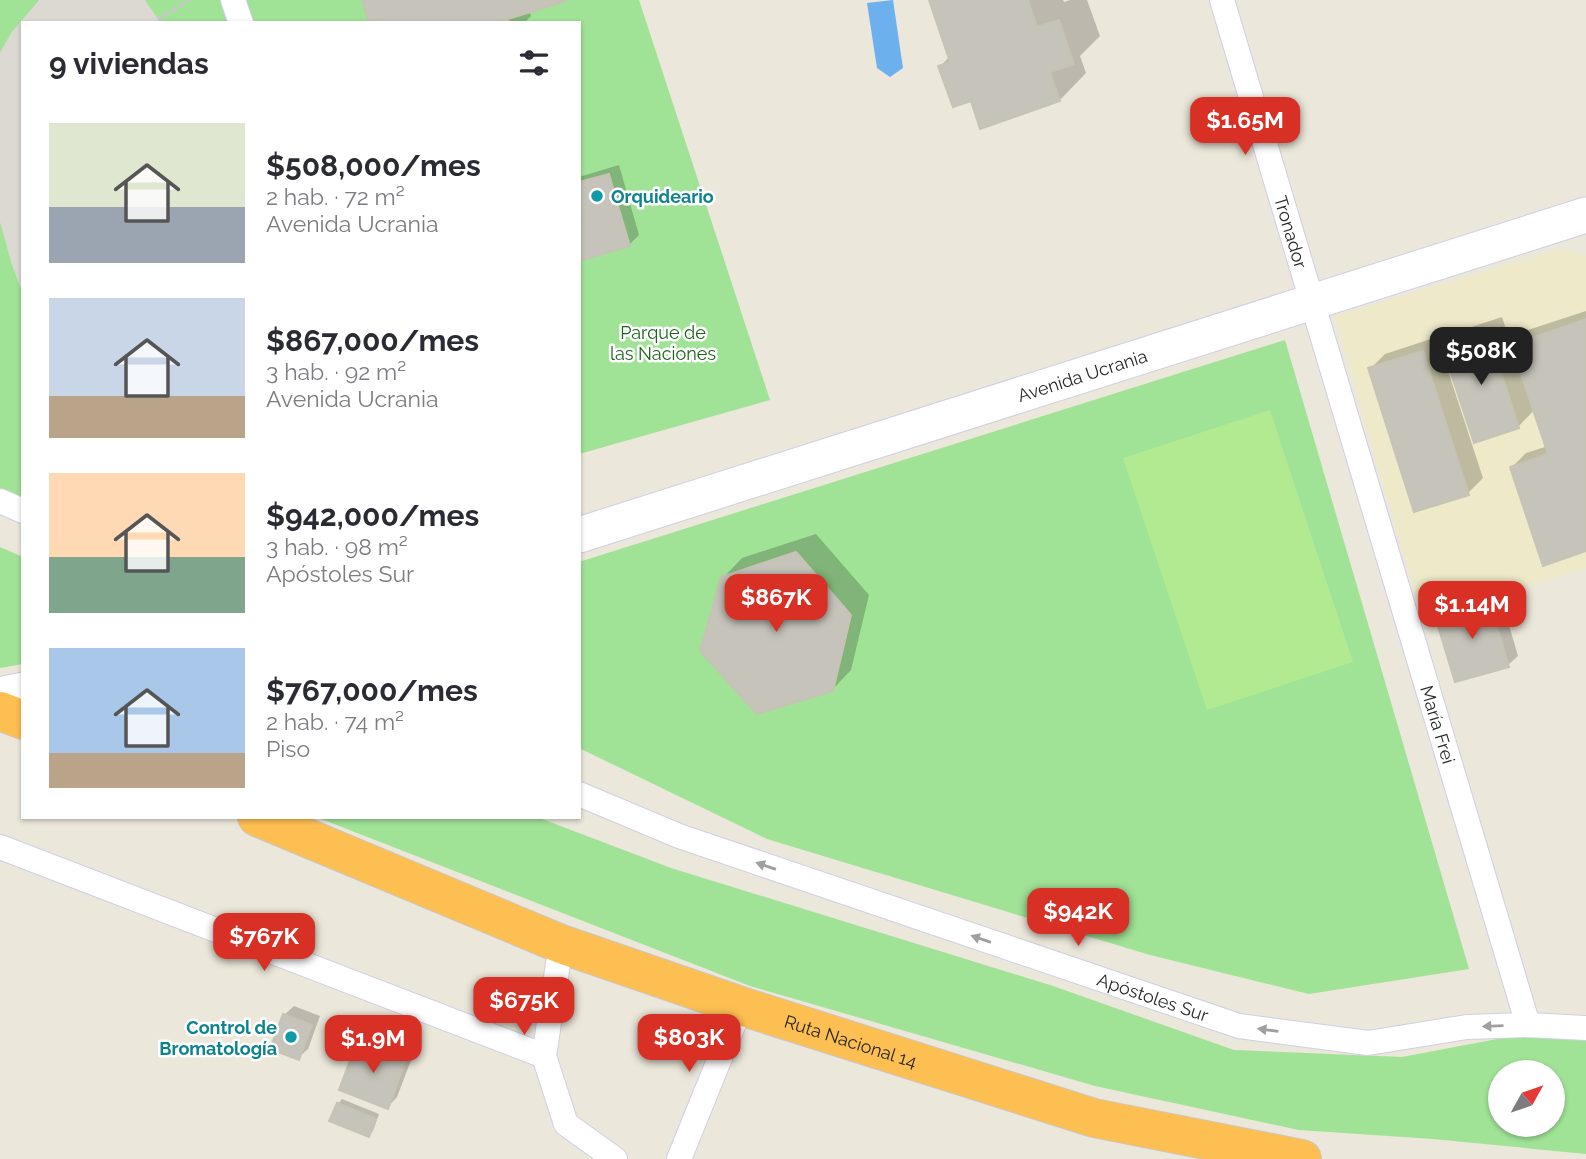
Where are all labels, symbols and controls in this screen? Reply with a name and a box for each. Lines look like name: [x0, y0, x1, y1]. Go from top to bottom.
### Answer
icon: filters: [515, 44, 553, 82]
text: 9 viviendas: [49, 46, 209, 81]
pin: $1.65M: [1188, 97, 1302, 157]
text: $1.65M: [1206, 106, 1284, 133]
text: $508,000/mes: [266, 148, 481, 183]
icon: home: [105, 151, 189, 235]
text: 2 hab. · 72 m²: [266, 183, 405, 210]
place label: Orquideario: [611, 186, 714, 207]
marker: Orquideario: [589, 188, 605, 204]
street label: Tronador: [1270, 193, 1312, 271]
text: Avenida Ucrania: [266, 210, 439, 237]
park label: Parque de las Naciones: [610, 322, 716, 364]
text: $867,000/mes: [266, 323, 479, 358]
icon: home: [105, 326, 189, 410]
pin: $508K: [1432, 328, 1530, 387]
text: $508K: [1446, 336, 1516, 363]
street label: Avenida Ucrania: [1015, 345, 1150, 406]
text: 3 hab. · 92 m²: [266, 358, 406, 385]
text: Avenida Ucrania: [266, 385, 439, 412]
text: $942,000/mes: [266, 498, 479, 533]
icon: home: [105, 501, 189, 585]
text: 3 hab. · 98 m²: [266, 533, 408, 560]
text: Apóstoles Sur: [266, 560, 414, 587]
pin: $867K: [727, 574, 825, 634]
pin: $1.14M: [1415, 582, 1529, 641]
text: $867K: [741, 583, 811, 610]
text: $1.14M: [1434, 590, 1510, 617]
text: $767,000/mes: [266, 673, 478, 708]
icon: home: [105, 676, 189, 760]
street label: María Frei: [1417, 683, 1460, 766]
text: 2 hab. · 74 m²: [266, 708, 404, 735]
text: Piso: [266, 735, 310, 762]
one-way arrow: [756, 860, 777, 871]
pin: $942K: [1029, 888, 1127, 948]
text: $942K: [1043, 897, 1113, 924]
pin: $767K: [215, 914, 313, 973]
text: $767K: [229, 922, 299, 949]
one-way arrow: [971, 933, 992, 944]
street label: Apóstoles Sur: [1095, 968, 1212, 1026]
pin: $675K: [475, 978, 573, 1037]
text: $675K: [489, 986, 559, 1013]
street label: Ruta Nacional 14: [782, 1010, 920, 1072]
pin: $803K: [640, 1014, 738, 1074]
pin: $1.9M: [324, 1016, 422, 1075]
place label: Control de Bromatología: [159, 1017, 277, 1059]
one-way arrow: [1482, 1021, 1504, 1032]
text: $803K: [654, 1023, 724, 1050]
text: $1.9M: [341, 1024, 405, 1051]
one-way arrow: [1257, 1024, 1279, 1035]
marker: Control de Bromatología: [283, 1029, 299, 1045]
north arrow: [1488, 1060, 1564, 1138]
map controls: [1488, 1060, 1565, 1137]

